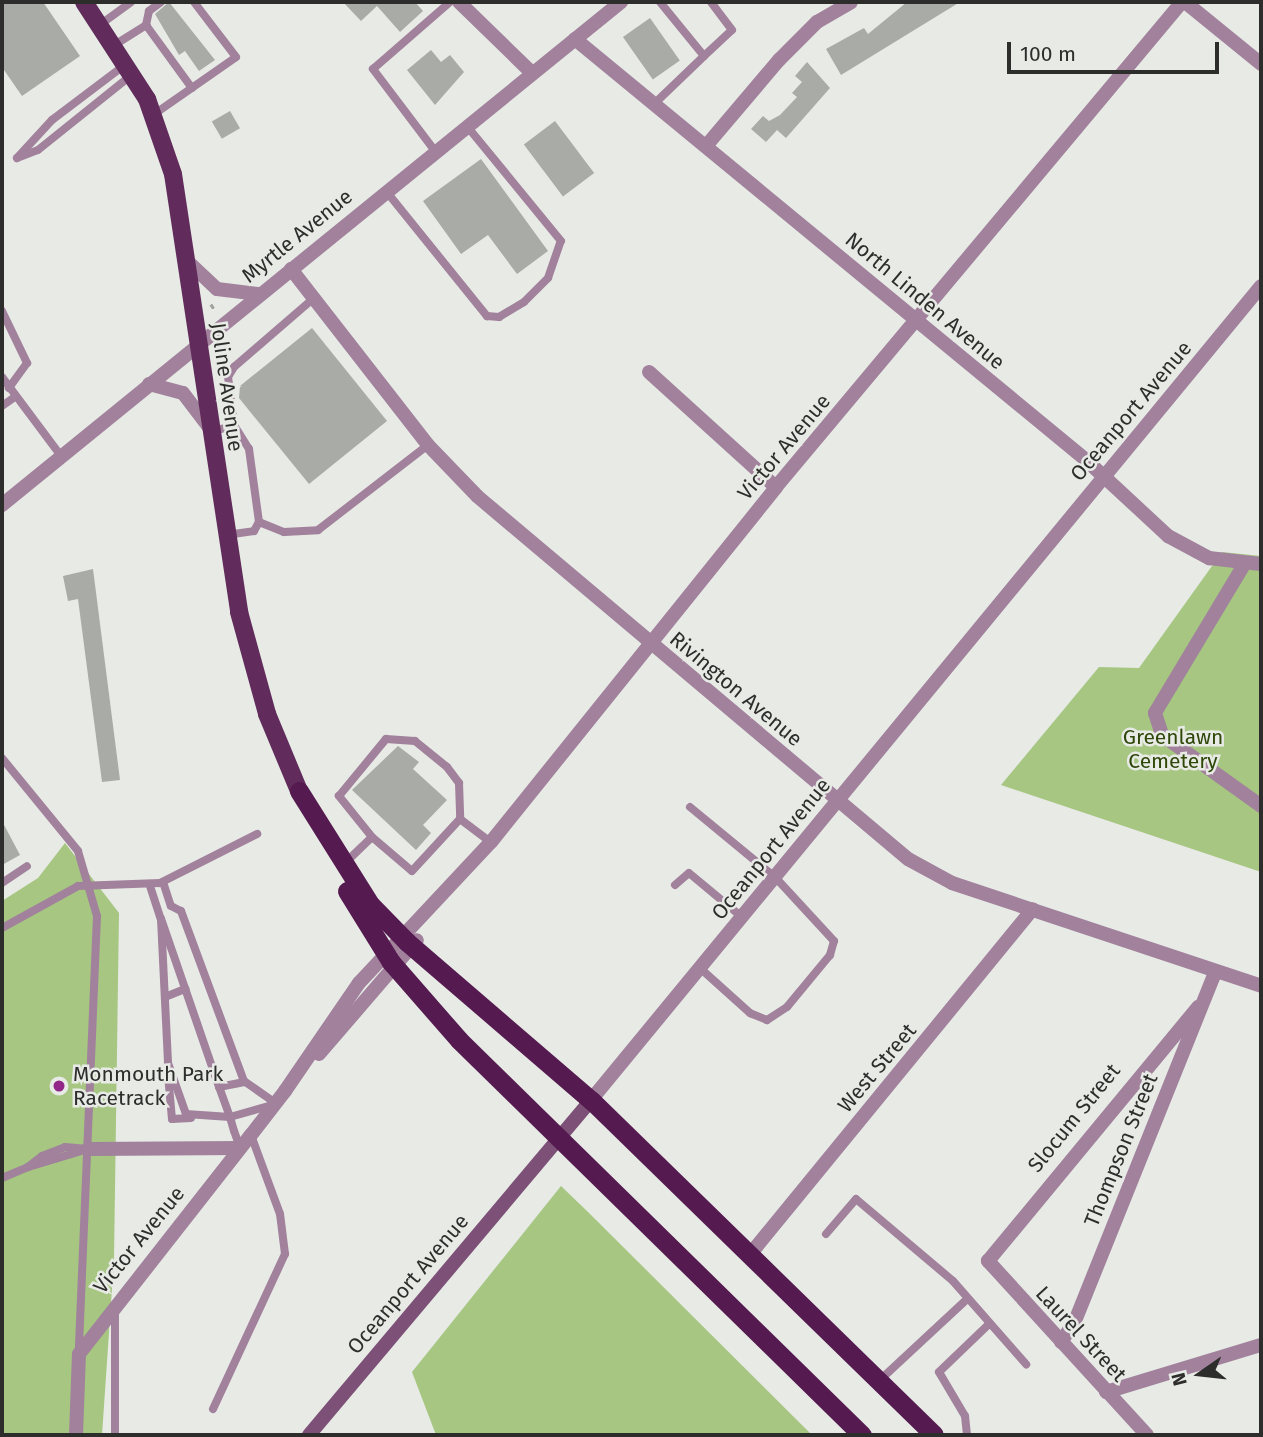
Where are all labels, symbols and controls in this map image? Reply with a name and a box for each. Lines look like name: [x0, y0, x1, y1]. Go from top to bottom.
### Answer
scale bar: [1011, 28, 1223, 72]
text: 100 m: [1020, 41, 1076, 67]
street label: Myrtle Avenue: [237, 184, 357, 288]
street label: North Linden Avenue: [840, 227, 1010, 375]
street label: Joline Avenue: [205, 321, 249, 453]
street label: Oceanport Avenue: [1065, 336, 1197, 486]
street label: Victor Avenue: [732, 389, 836, 505]
street label: Rivington Avenue: [665, 626, 807, 752]
park label: Greenlawn Cemetery: [1123, 724, 1223, 774]
street label: Oceanport Avenue: [706, 773, 836, 925]
street label: West Street: [832, 1018, 922, 1118]
street label: Slocum Street: [1023, 1059, 1125, 1177]
place label: Monmouth Park Racetrack: [73, 1061, 223, 1111]
street label: Thompson Street: [1079, 1070, 1163, 1230]
marker: Monmouth Park Racetrack: [51, 1078, 67, 1094]
street label: Victor Avenue: [88, 1181, 190, 1299]
street label: Oceanport Avenue: [342, 1209, 474, 1359]
street label: Laurel Street: [1030, 1281, 1132, 1387]
north arrow: [1165, 1339, 1235, 1409]
text: N: [1166, 1370, 1192, 1388]

